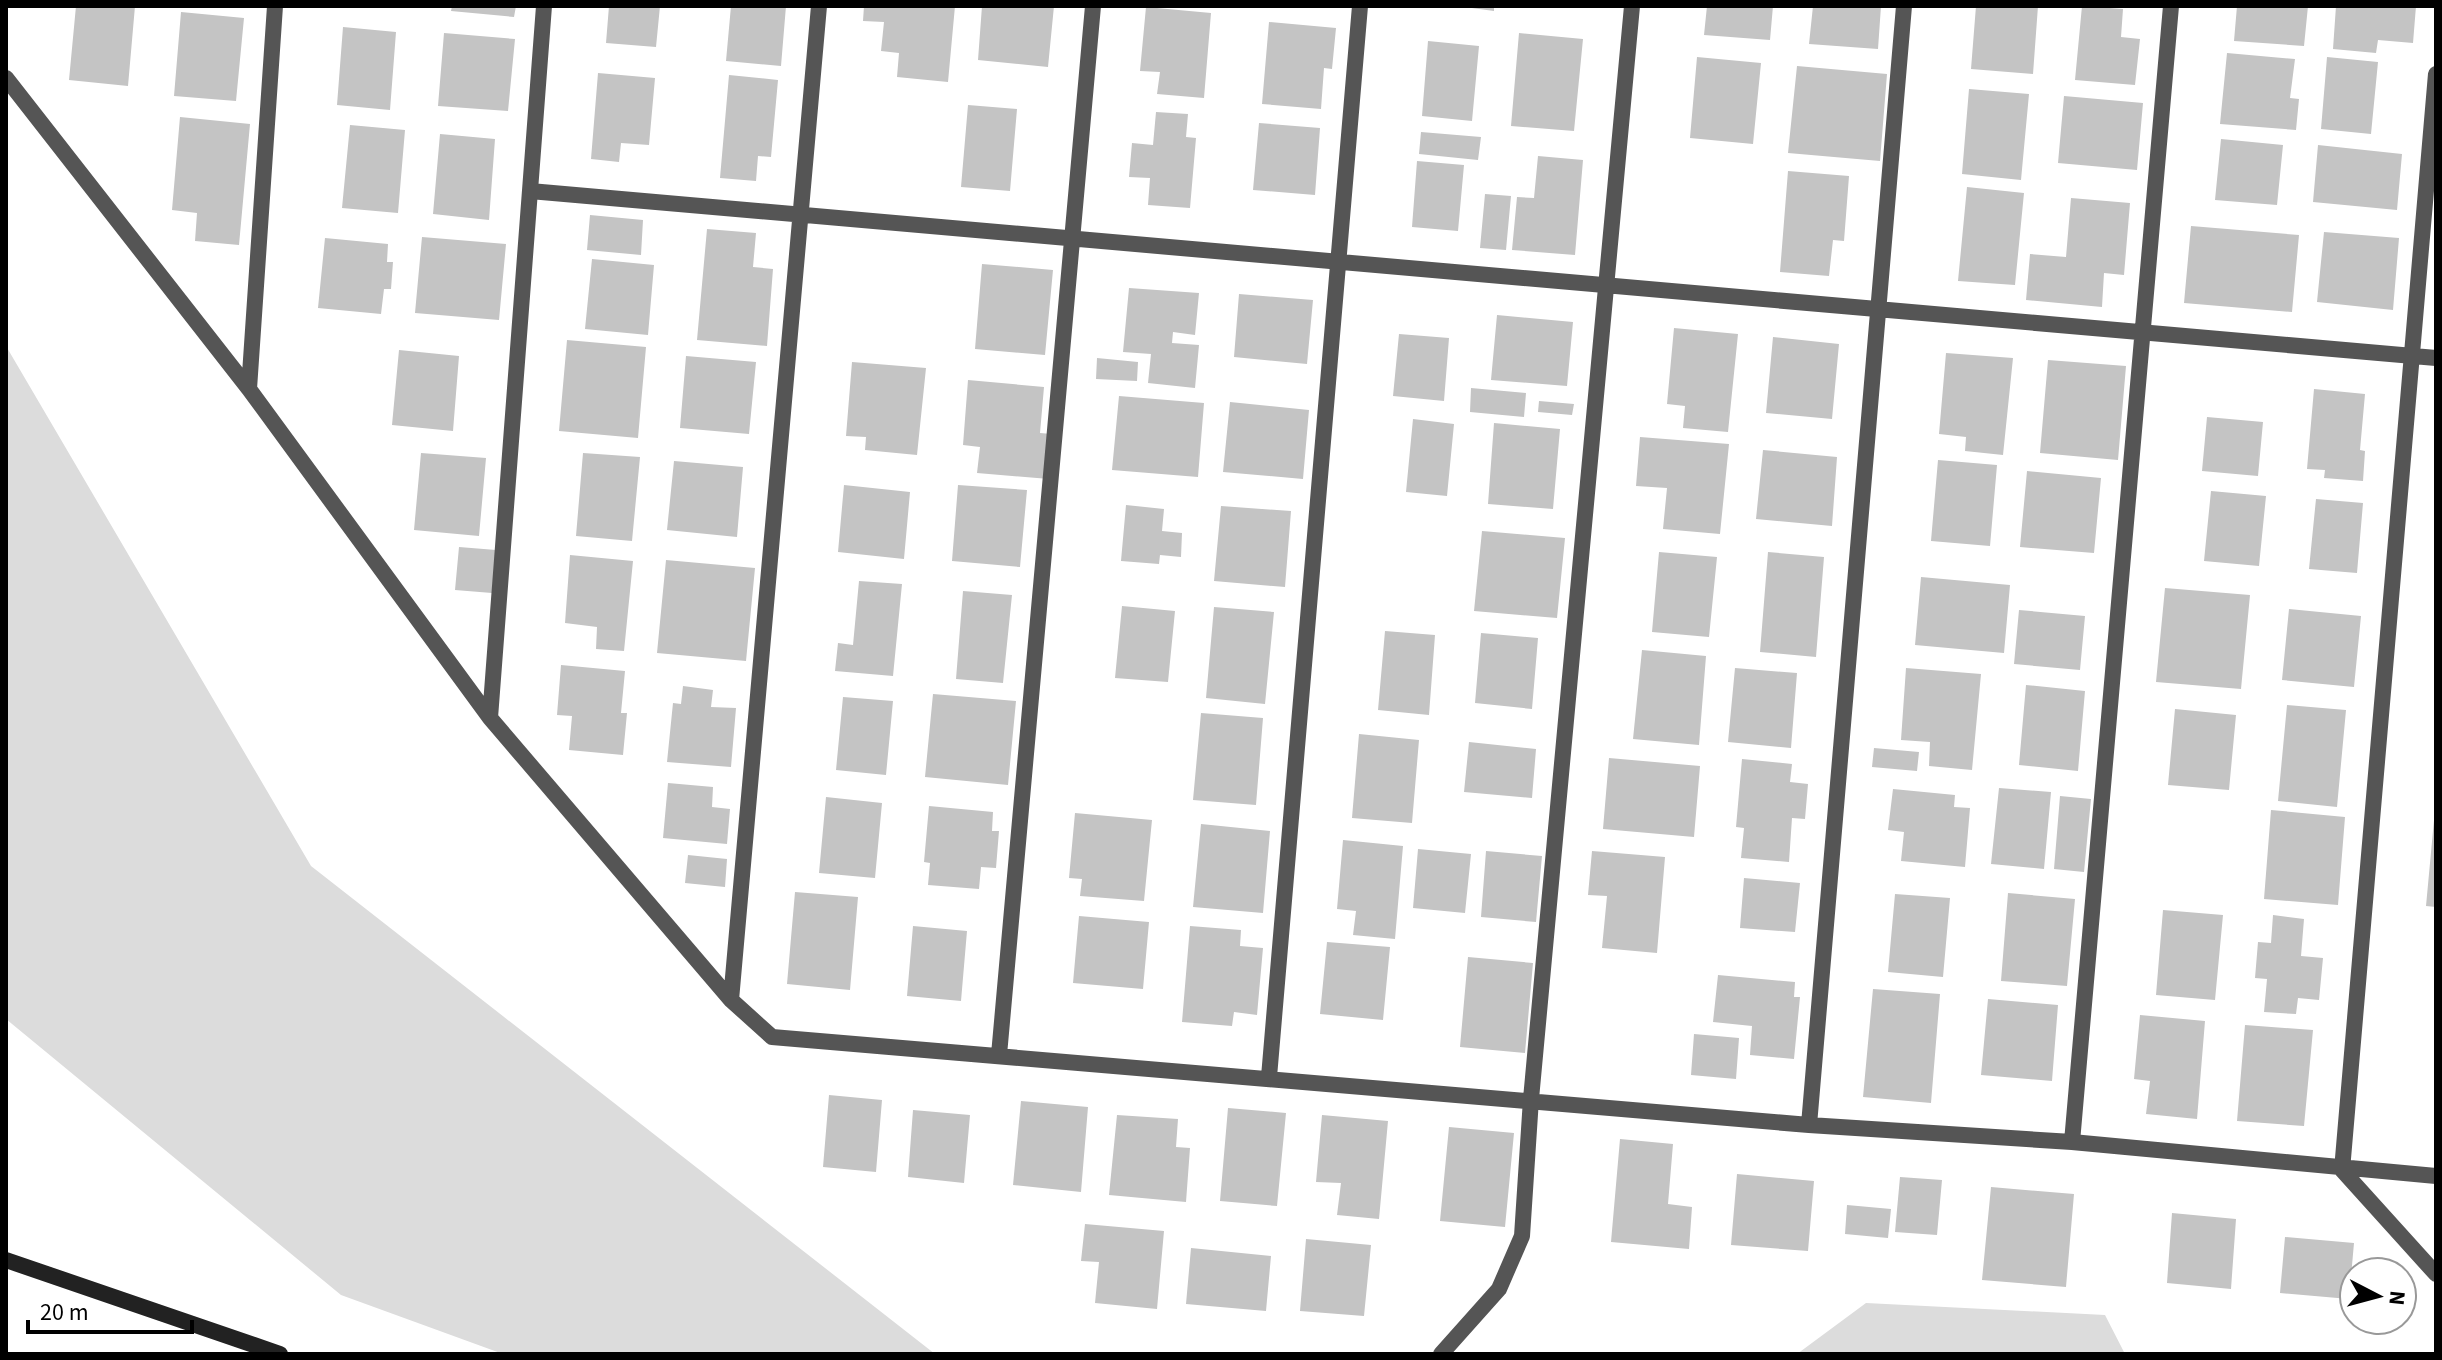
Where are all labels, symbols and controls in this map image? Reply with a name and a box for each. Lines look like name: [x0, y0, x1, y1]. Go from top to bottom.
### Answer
north arrow: [2338, 1256, 2418, 1336]
scale bar: [28, 1284, 192, 1334]
text: N: [2380, 1289, 2414, 1307]
text: 20 m: [40, 1295, 89, 1330]

